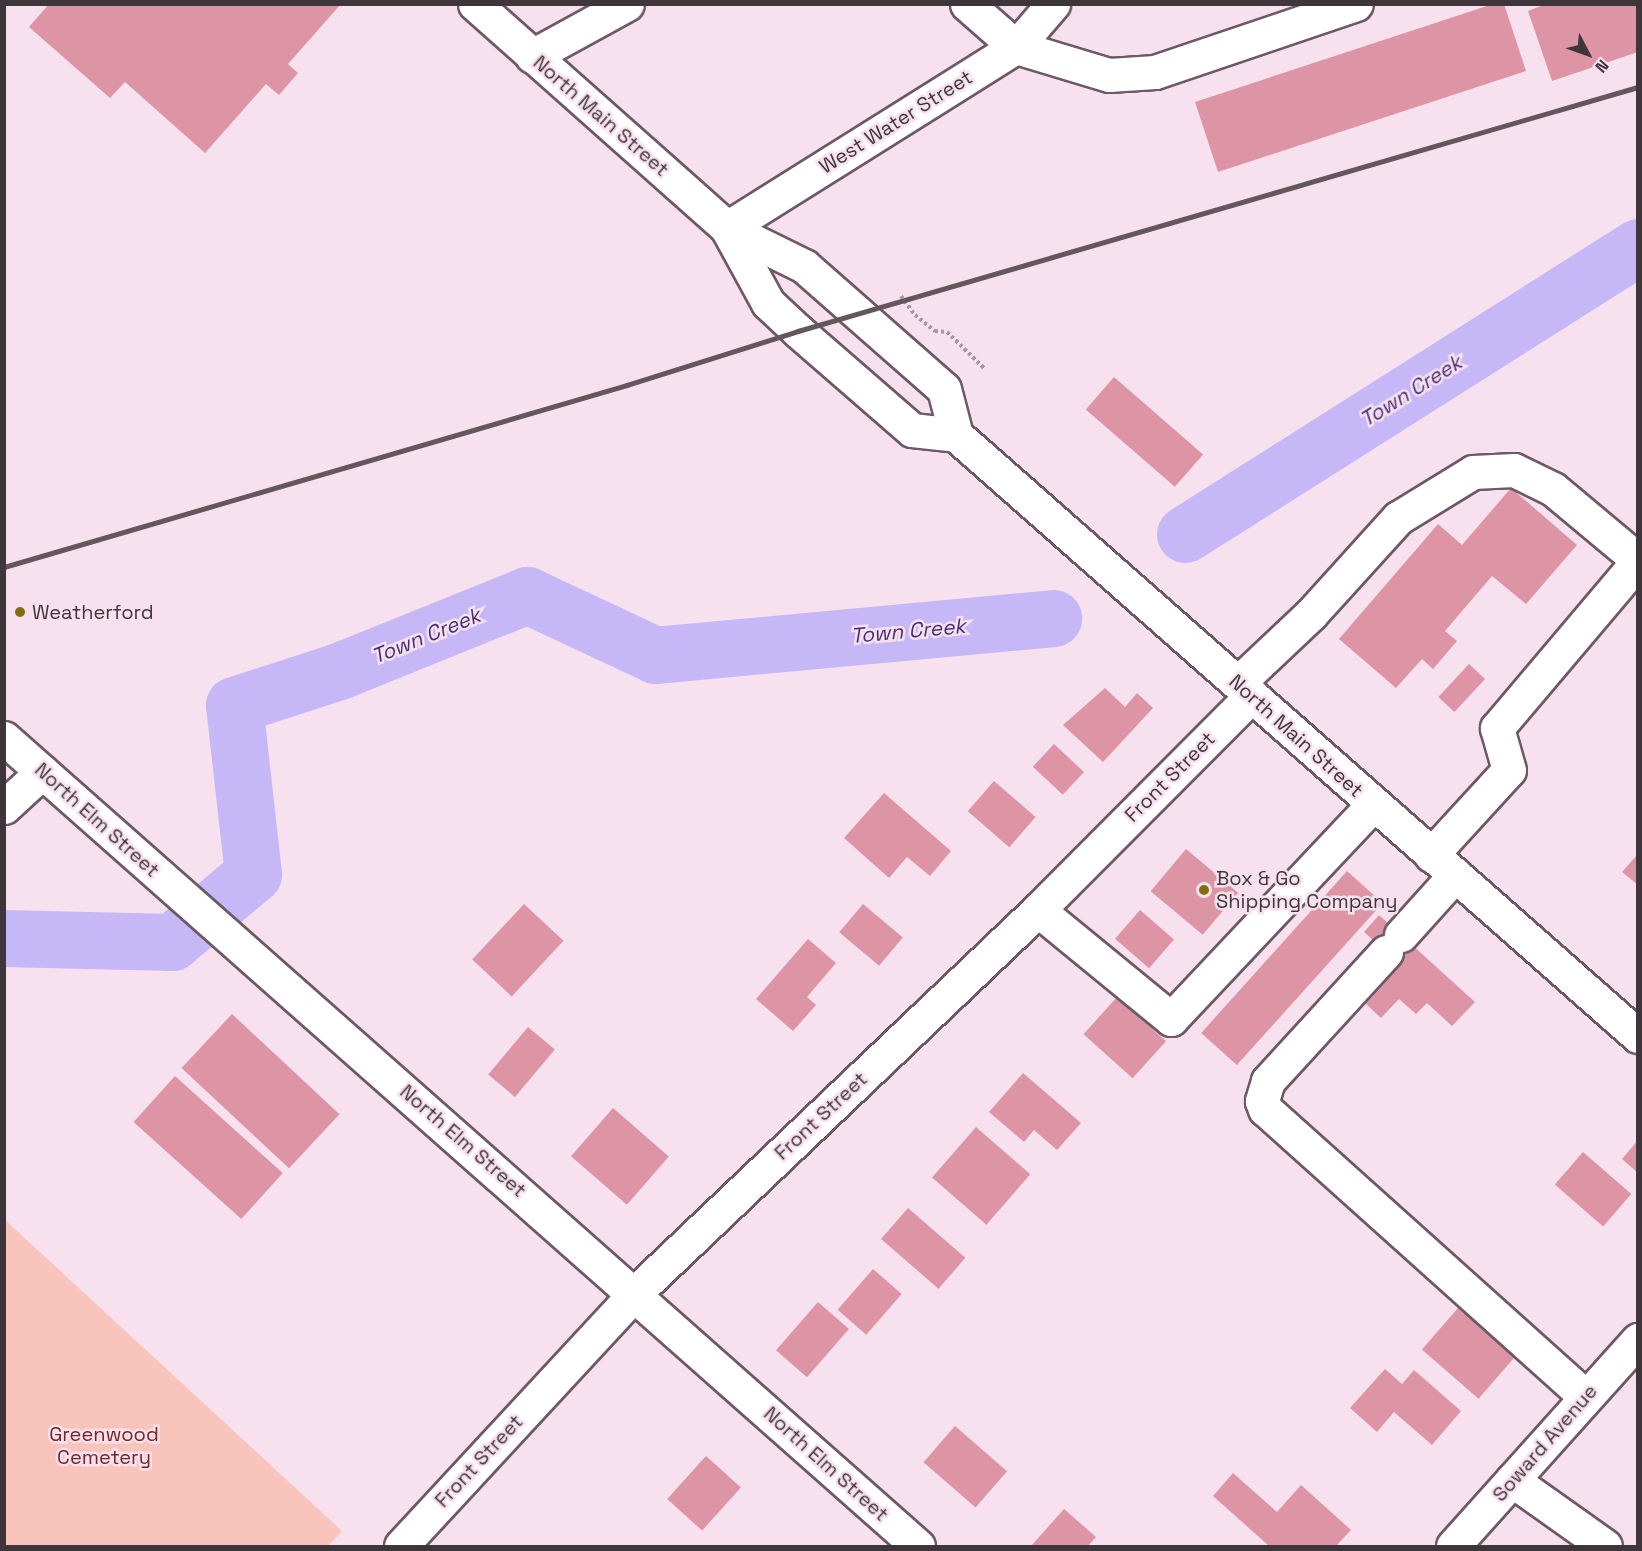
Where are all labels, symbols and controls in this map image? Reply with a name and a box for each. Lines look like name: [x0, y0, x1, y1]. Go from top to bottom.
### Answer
north arrow: [1558, 24, 1618, 84]
street label: North Main Street: [528, 51, 674, 181]
text: N: [1591, 55, 1613, 77]
street label: West Water Street: [815, 65, 977, 179]
water label: Town Creek: [1355, 350, 1467, 432]
place label: Weatherford: [32, 600, 154, 624]
water label: Town Creek: [368, 603, 484, 669]
marker: Weatherford: [13, 605, 27, 619]
water label: Town Creek: [849, 613, 967, 649]
street label: North Main Street: [1224, 670, 1368, 802]
street label: Front Street: [1120, 727, 1220, 827]
street label: North Elm Street: [30, 758, 164, 882]
place label: Box & Go Shipping Company: [1216, 867, 1397, 914]
marker: Box & Go Shipping Company: [1197, 883, 1211, 897]
street label: Front Street: [770, 1067, 872, 1165]
street label: North Elm Street: [395, 1080, 531, 1202]
street label: Soward Avenue: [1488, 1379, 1602, 1507]
street label: North Elm Street: [759, 1402, 893, 1526]
street label: Front Street: [430, 1410, 528, 1512]
park label: Greenwood Cemetery: [49, 1423, 159, 1470]

